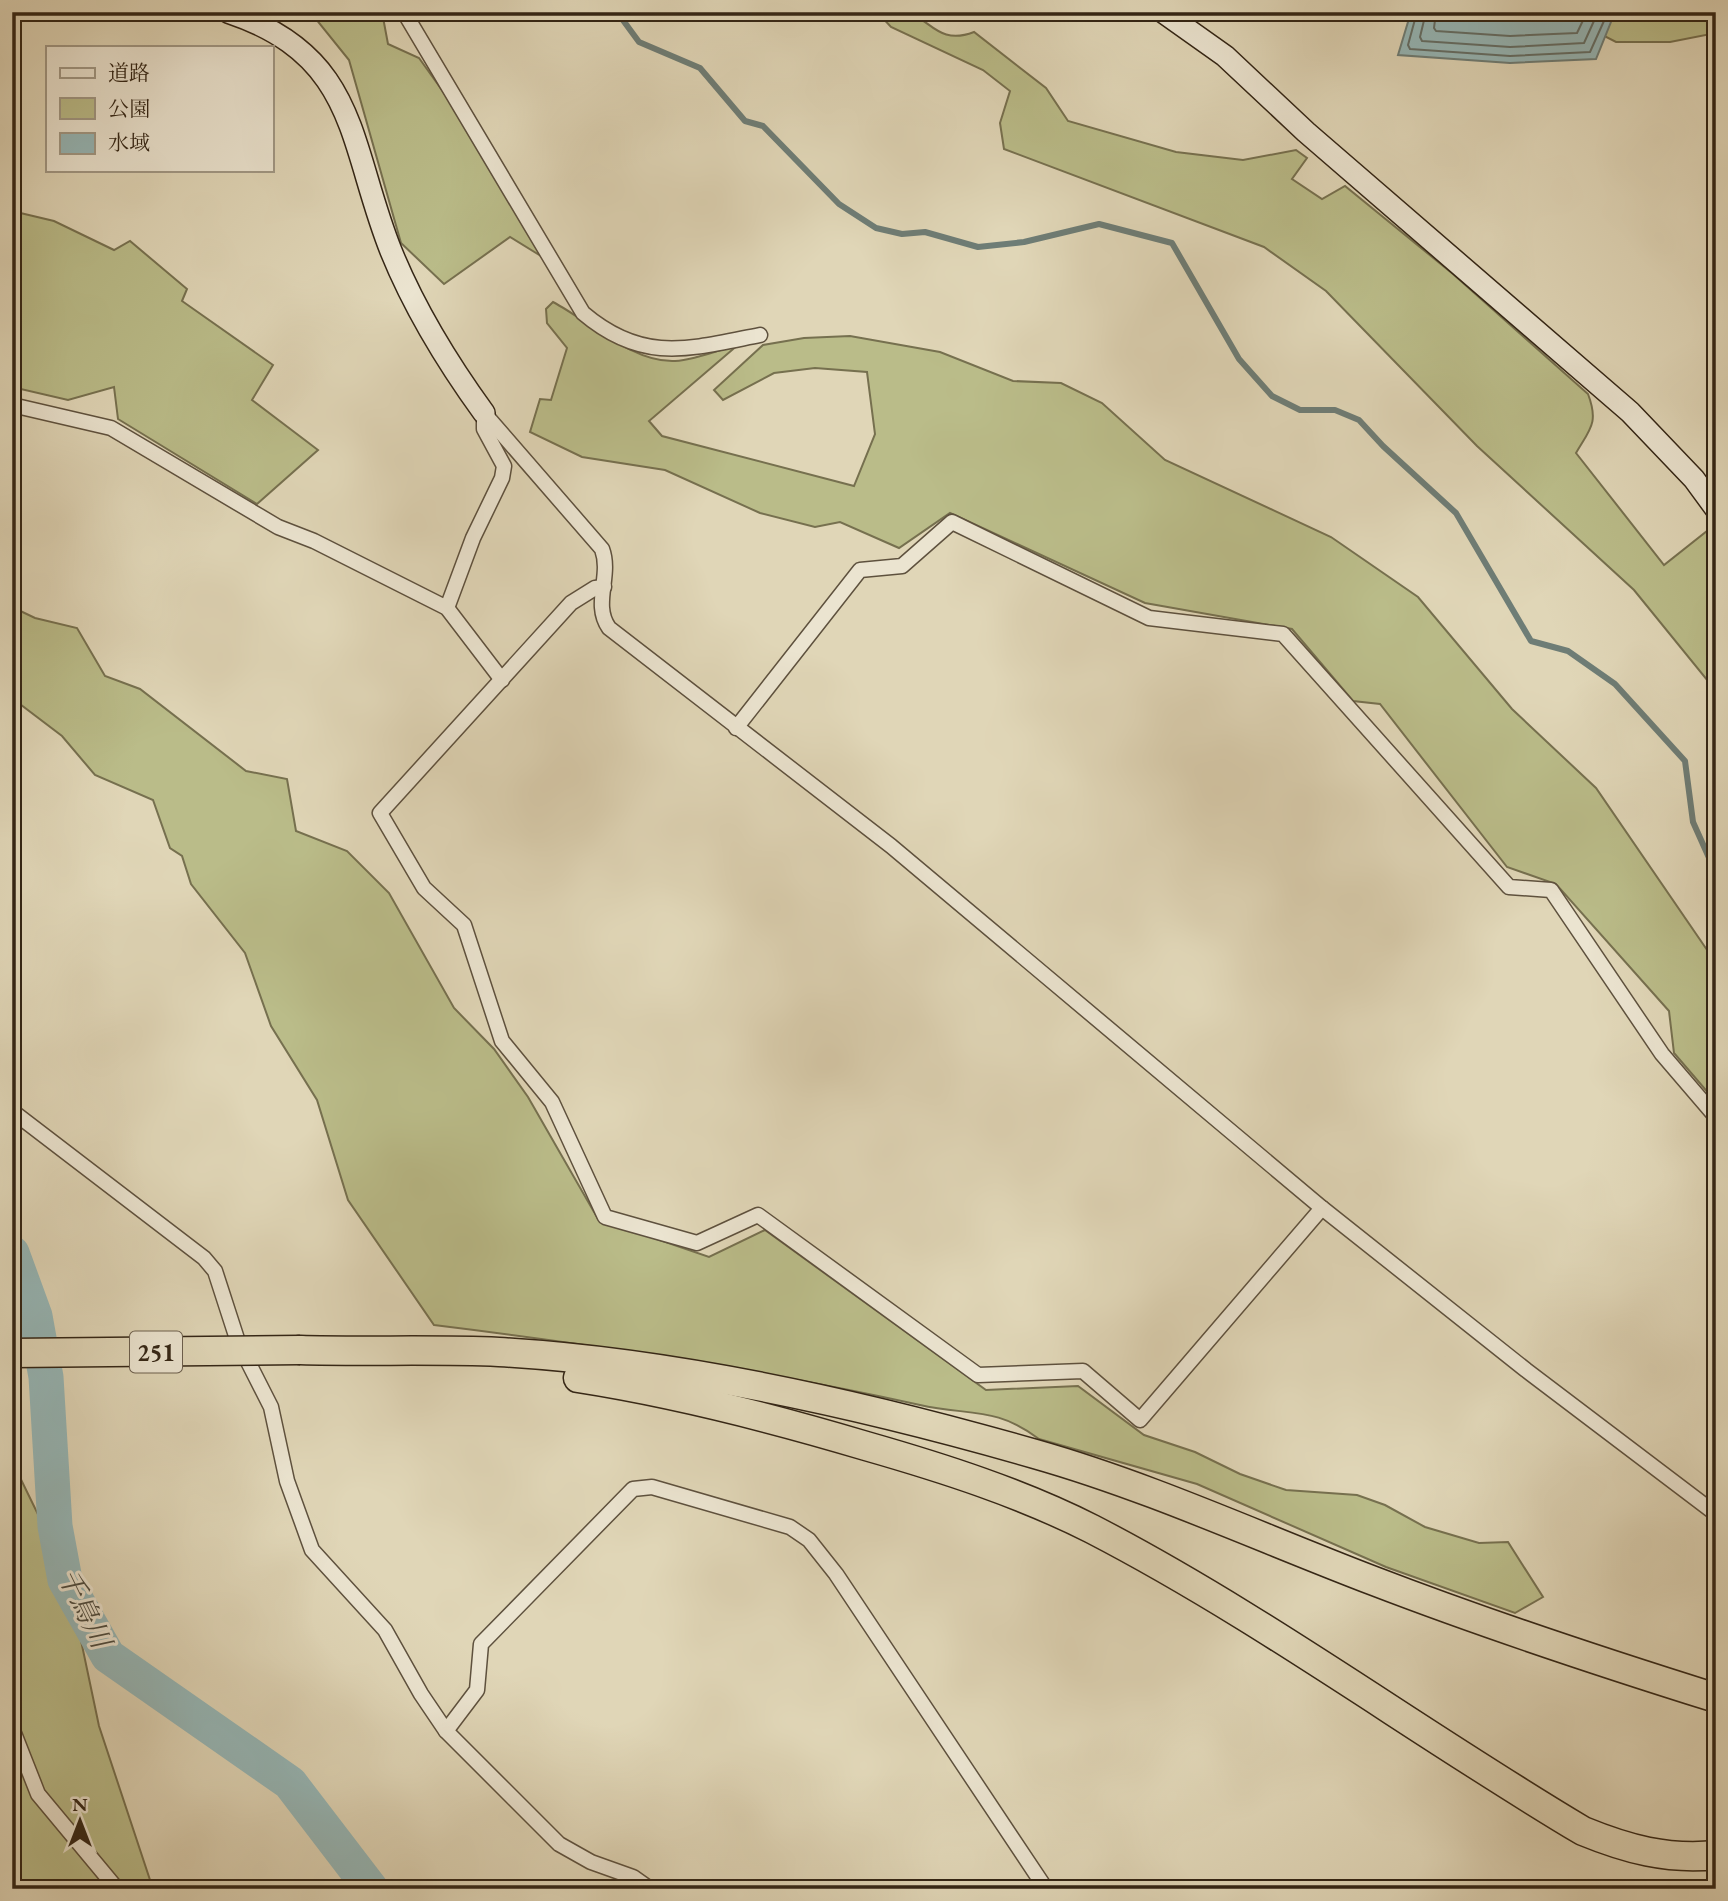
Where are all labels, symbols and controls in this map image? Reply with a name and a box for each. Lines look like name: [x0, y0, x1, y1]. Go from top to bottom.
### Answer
legend: [46, 46, 273, 172]
text: 道路: [108, 59, 150, 86]
text: 公園: [108, 95, 150, 122]
text: 水域: [108, 129, 150, 156]
road number: 251: [130, 1332, 182, 1372]
water label: 千鳥川: [50, 1562, 121, 1656]
north arrow: [46, 1786, 116, 1856]
text: N: [72, 1792, 88, 1817]

